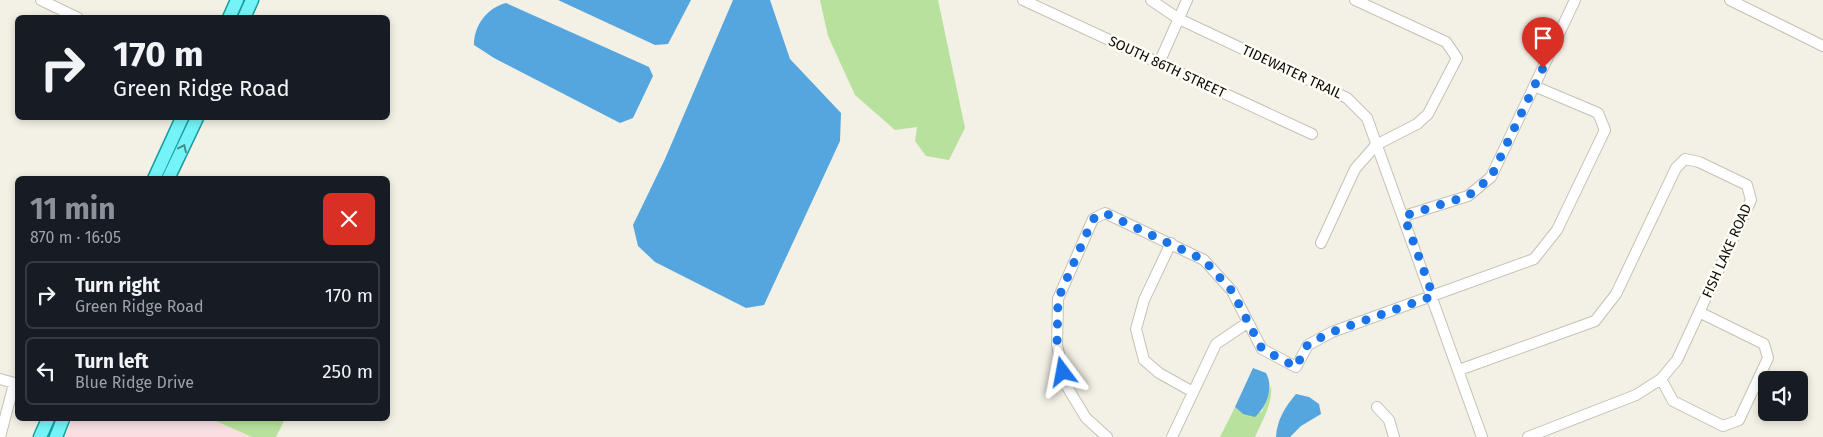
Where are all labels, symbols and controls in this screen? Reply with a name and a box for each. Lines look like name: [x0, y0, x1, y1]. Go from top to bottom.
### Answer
pin: [1522, 17, 1564, 68]
icon: arrive: [1529, 24, 1557, 52]
street label: SOUTH 86TH STREET: [1106, 32, 1229, 102]
text: 170 m: [113, 33, 204, 75]
icon: right: [30, 35, 95, 100]
street label: TIDEWATER TRAIL: [1239, 41, 1345, 103]
text: Green Ridge Road: [113, 75, 290, 102]
one-way arrow: [176, 144, 187, 153]
text: 11 min: [30, 191, 116, 227]
button: close: [323, 193, 375, 245]
street label: FISH LAKE ROAD: [1699, 201, 1755, 301]
text: 870 m · 16:05: [30, 228, 121, 247]
text: Turn right: [75, 274, 160, 297]
icon: right: [32, 281, 60, 309]
text: 170 m: [325, 284, 373, 307]
text: Green Ridge Road: [75, 297, 204, 316]
position arrow: [1036, 345, 1088, 397]
text: Turn left: [75, 350, 149, 373]
icon: left: [32, 357, 60, 385]
text: 250 m: [322, 360, 373, 383]
map controls: [1758, 371, 1808, 421]
button: sound: [1758, 371, 1808, 421]
text: Blue Ridge Drive: [75, 373, 194, 392]

